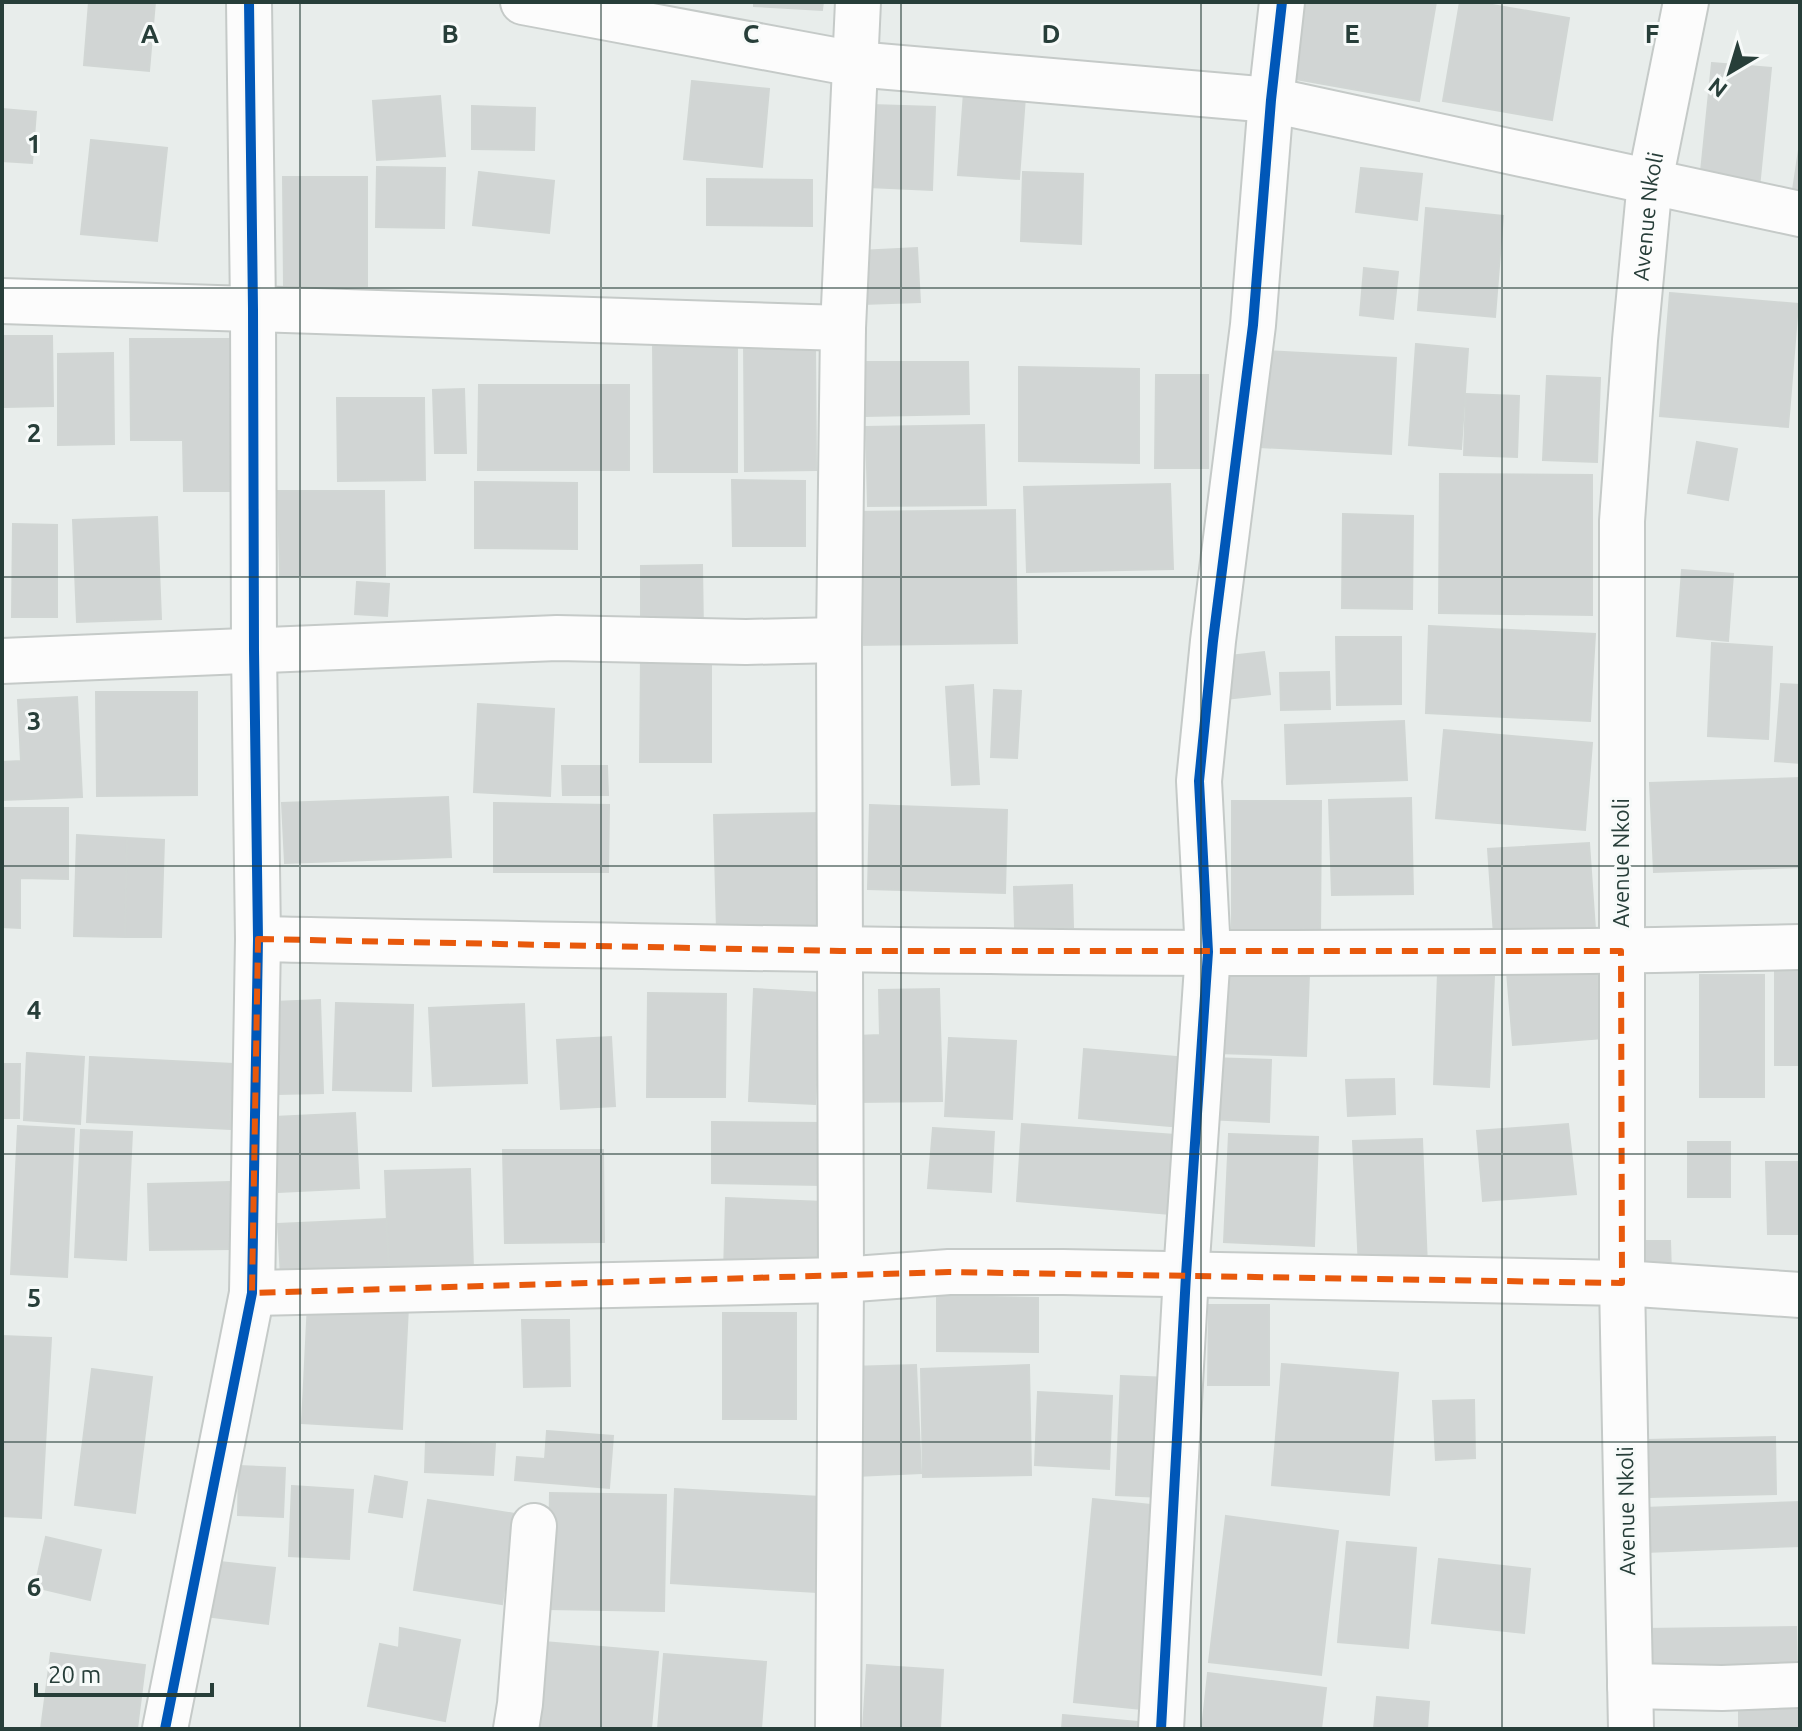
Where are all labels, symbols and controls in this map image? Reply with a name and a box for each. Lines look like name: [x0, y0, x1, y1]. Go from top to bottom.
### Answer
text: A: [141, 19, 160, 48]
text: B: [441, 19, 459, 48]
text: C: [743, 19, 760, 48]
text: D: [1042, 19, 1060, 48]
text: E: [1344, 19, 1360, 48]
text: F: [1645, 19, 1659, 48]
north arrow: [1690, 32, 1770, 112]
text: N: [1703, 73, 1732, 103]
text: 1: [27, 129, 41, 158]
street label: Avenue Nkoli: [1628, 149, 1668, 282]
text: 2: [27, 418, 41, 447]
text: 3: [27, 706, 41, 735]
street label: Avenue Nkoli: [1608, 798, 1633, 928]
text: 4: [27, 995, 41, 1024]
text: 5: [27, 1283, 41, 1312]
street label: Avenue Nkoli: [1612, 1446, 1639, 1576]
text: 6: [27, 1572, 41, 1601]
scale bar: [36, 1647, 212, 1697]
text: 20 m: [48, 1661, 101, 1688]

